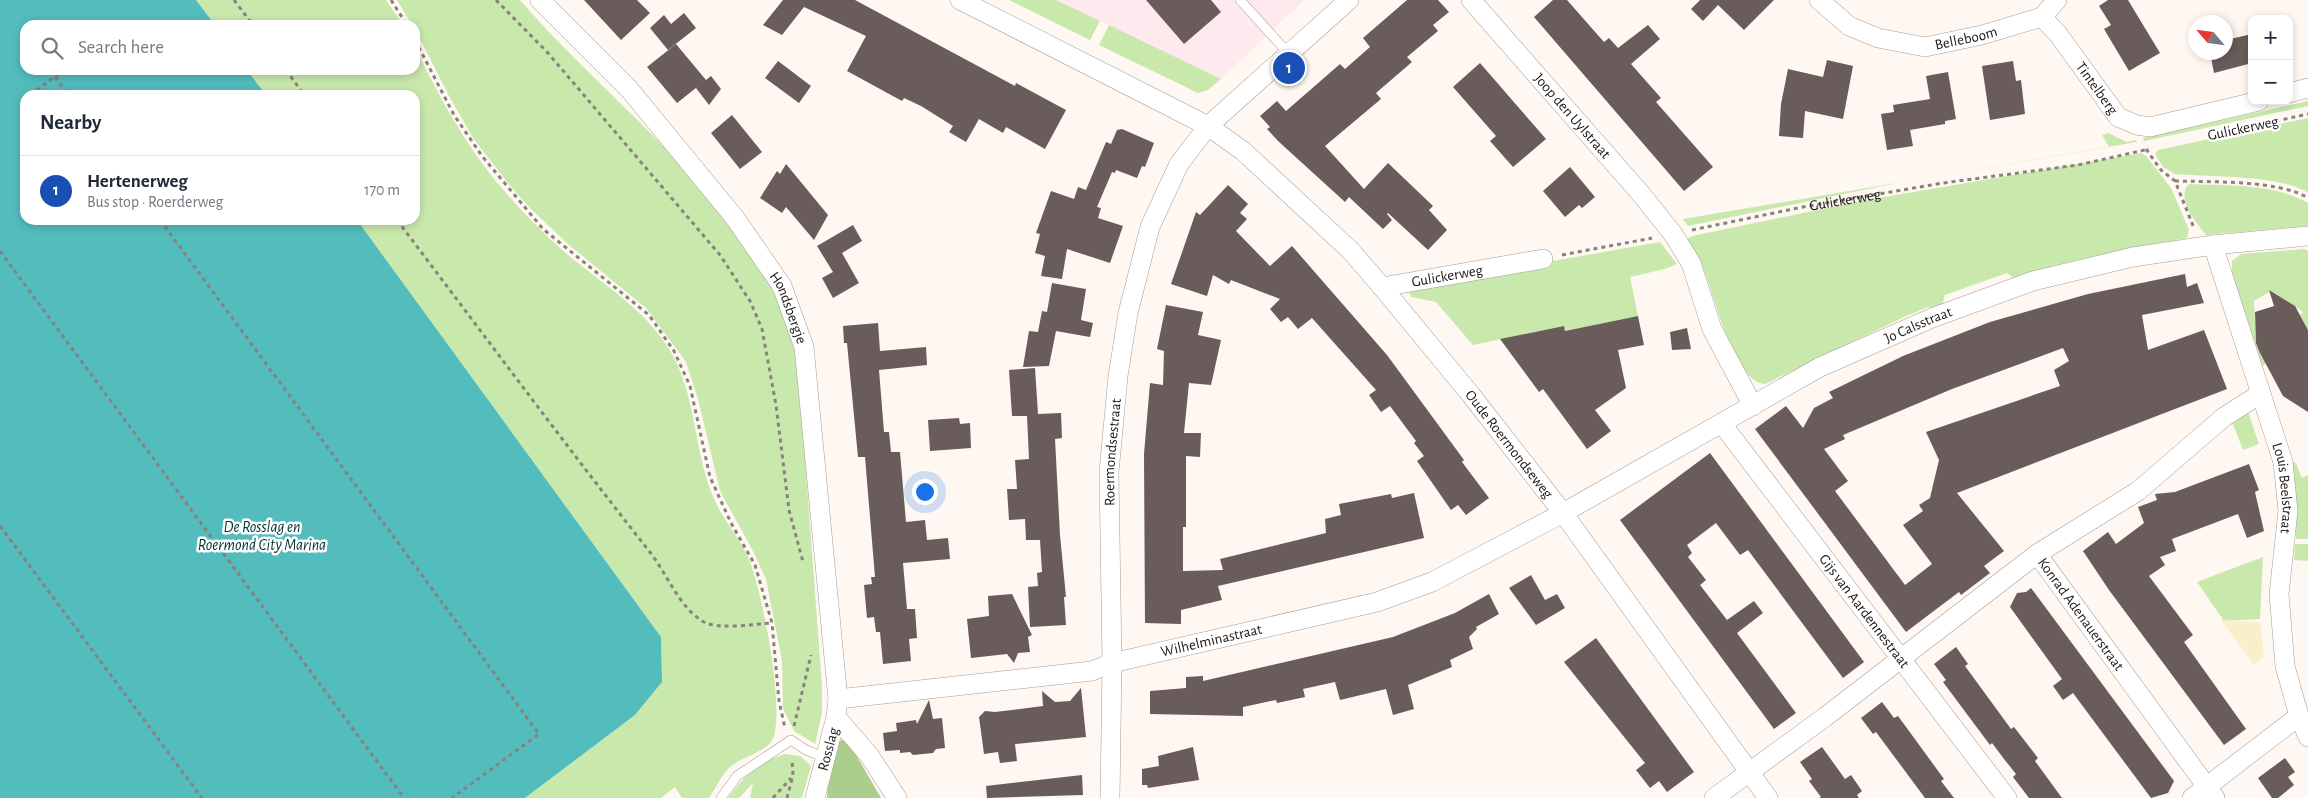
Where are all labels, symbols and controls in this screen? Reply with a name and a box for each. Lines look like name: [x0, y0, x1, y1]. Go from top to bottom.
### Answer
north arrow: [2188, 15, 2233, 60]
map controls: [2248, 15, 2293, 105]
button: +: [2248, 15, 2293, 60]
search box: [20, 20, 420, 75]
street label: Belleboom: [1934, 24, 1999, 53]
icon: search: [38, 34, 66, 62]
text: Search here: [78, 38, 164, 57]
pin: 1: [1273, 49, 1305, 87]
street label: Tintelberg: [2073, 59, 2121, 118]
button: −: [2248, 60, 2293, 105]
street label: Joop den Uylstraat: [1531, 71, 1613, 162]
text: Nearby: [40, 112, 101, 133]
street label: Gulickerweg: [2206, 114, 2281, 143]
text: Hertenerweg: [87, 172, 188, 191]
text: 1: [53, 182, 59, 198]
text: 170 m: [364, 182, 400, 198]
street label: Gulickerweg: [1808, 187, 1883, 214]
text: Bus stop · Roerderweg: [87, 194, 223, 210]
street label: Gulickerweg: [1410, 263, 1485, 290]
street label: Hondsbergje: [767, 269, 809, 346]
street label: Jo Calsstraat: [1882, 304, 1954, 346]
street label: Oude Roermondseweg: [1462, 387, 1556, 502]
street label: Roermondsestraat: [1102, 398, 1124, 506]
street label: Louis Beelstraat: [2269, 441, 2295, 535]
your location: [912, 479, 938, 505]
water label: De Rosslag en Roermond City Marina: [198, 519, 326, 553]
street label: Gijs van Aardennestraat: [1816, 551, 1912, 671]
street label: Konrad Adenauerstraat: [2035, 555, 2127, 674]
street label: Wilhelminastraat: [1159, 622, 1264, 660]
street label: Rosslag: [816, 725, 842, 772]

